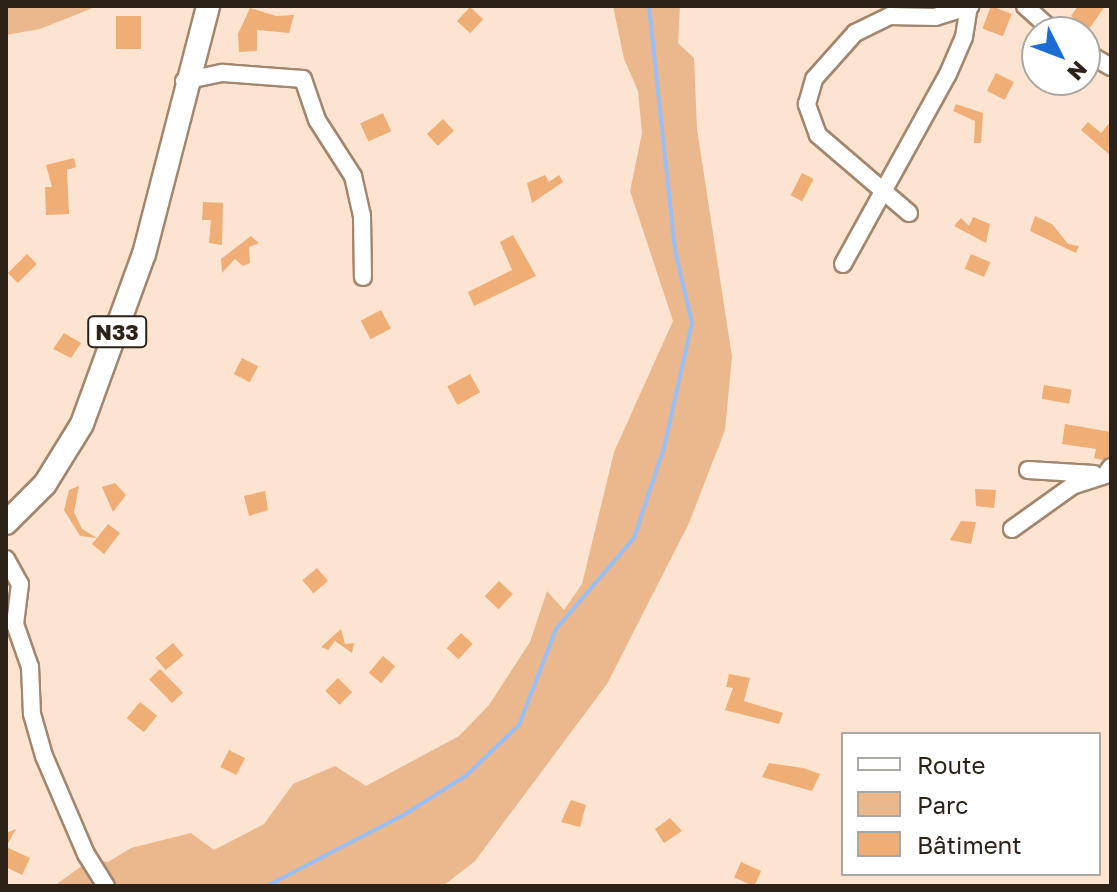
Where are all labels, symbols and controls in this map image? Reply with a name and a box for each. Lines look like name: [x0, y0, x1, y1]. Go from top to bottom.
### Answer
north arrow: [1021, 16, 1101, 96]
text: N: [1062, 56, 1093, 86]
road number: N33: [87, 314, 147, 350]
legend: [841, 732, 1101, 876]
text: Route: [917, 750, 986, 779]
text: Parc: [917, 790, 968, 819]
text: Bâtiment: [917, 830, 1022, 859]

